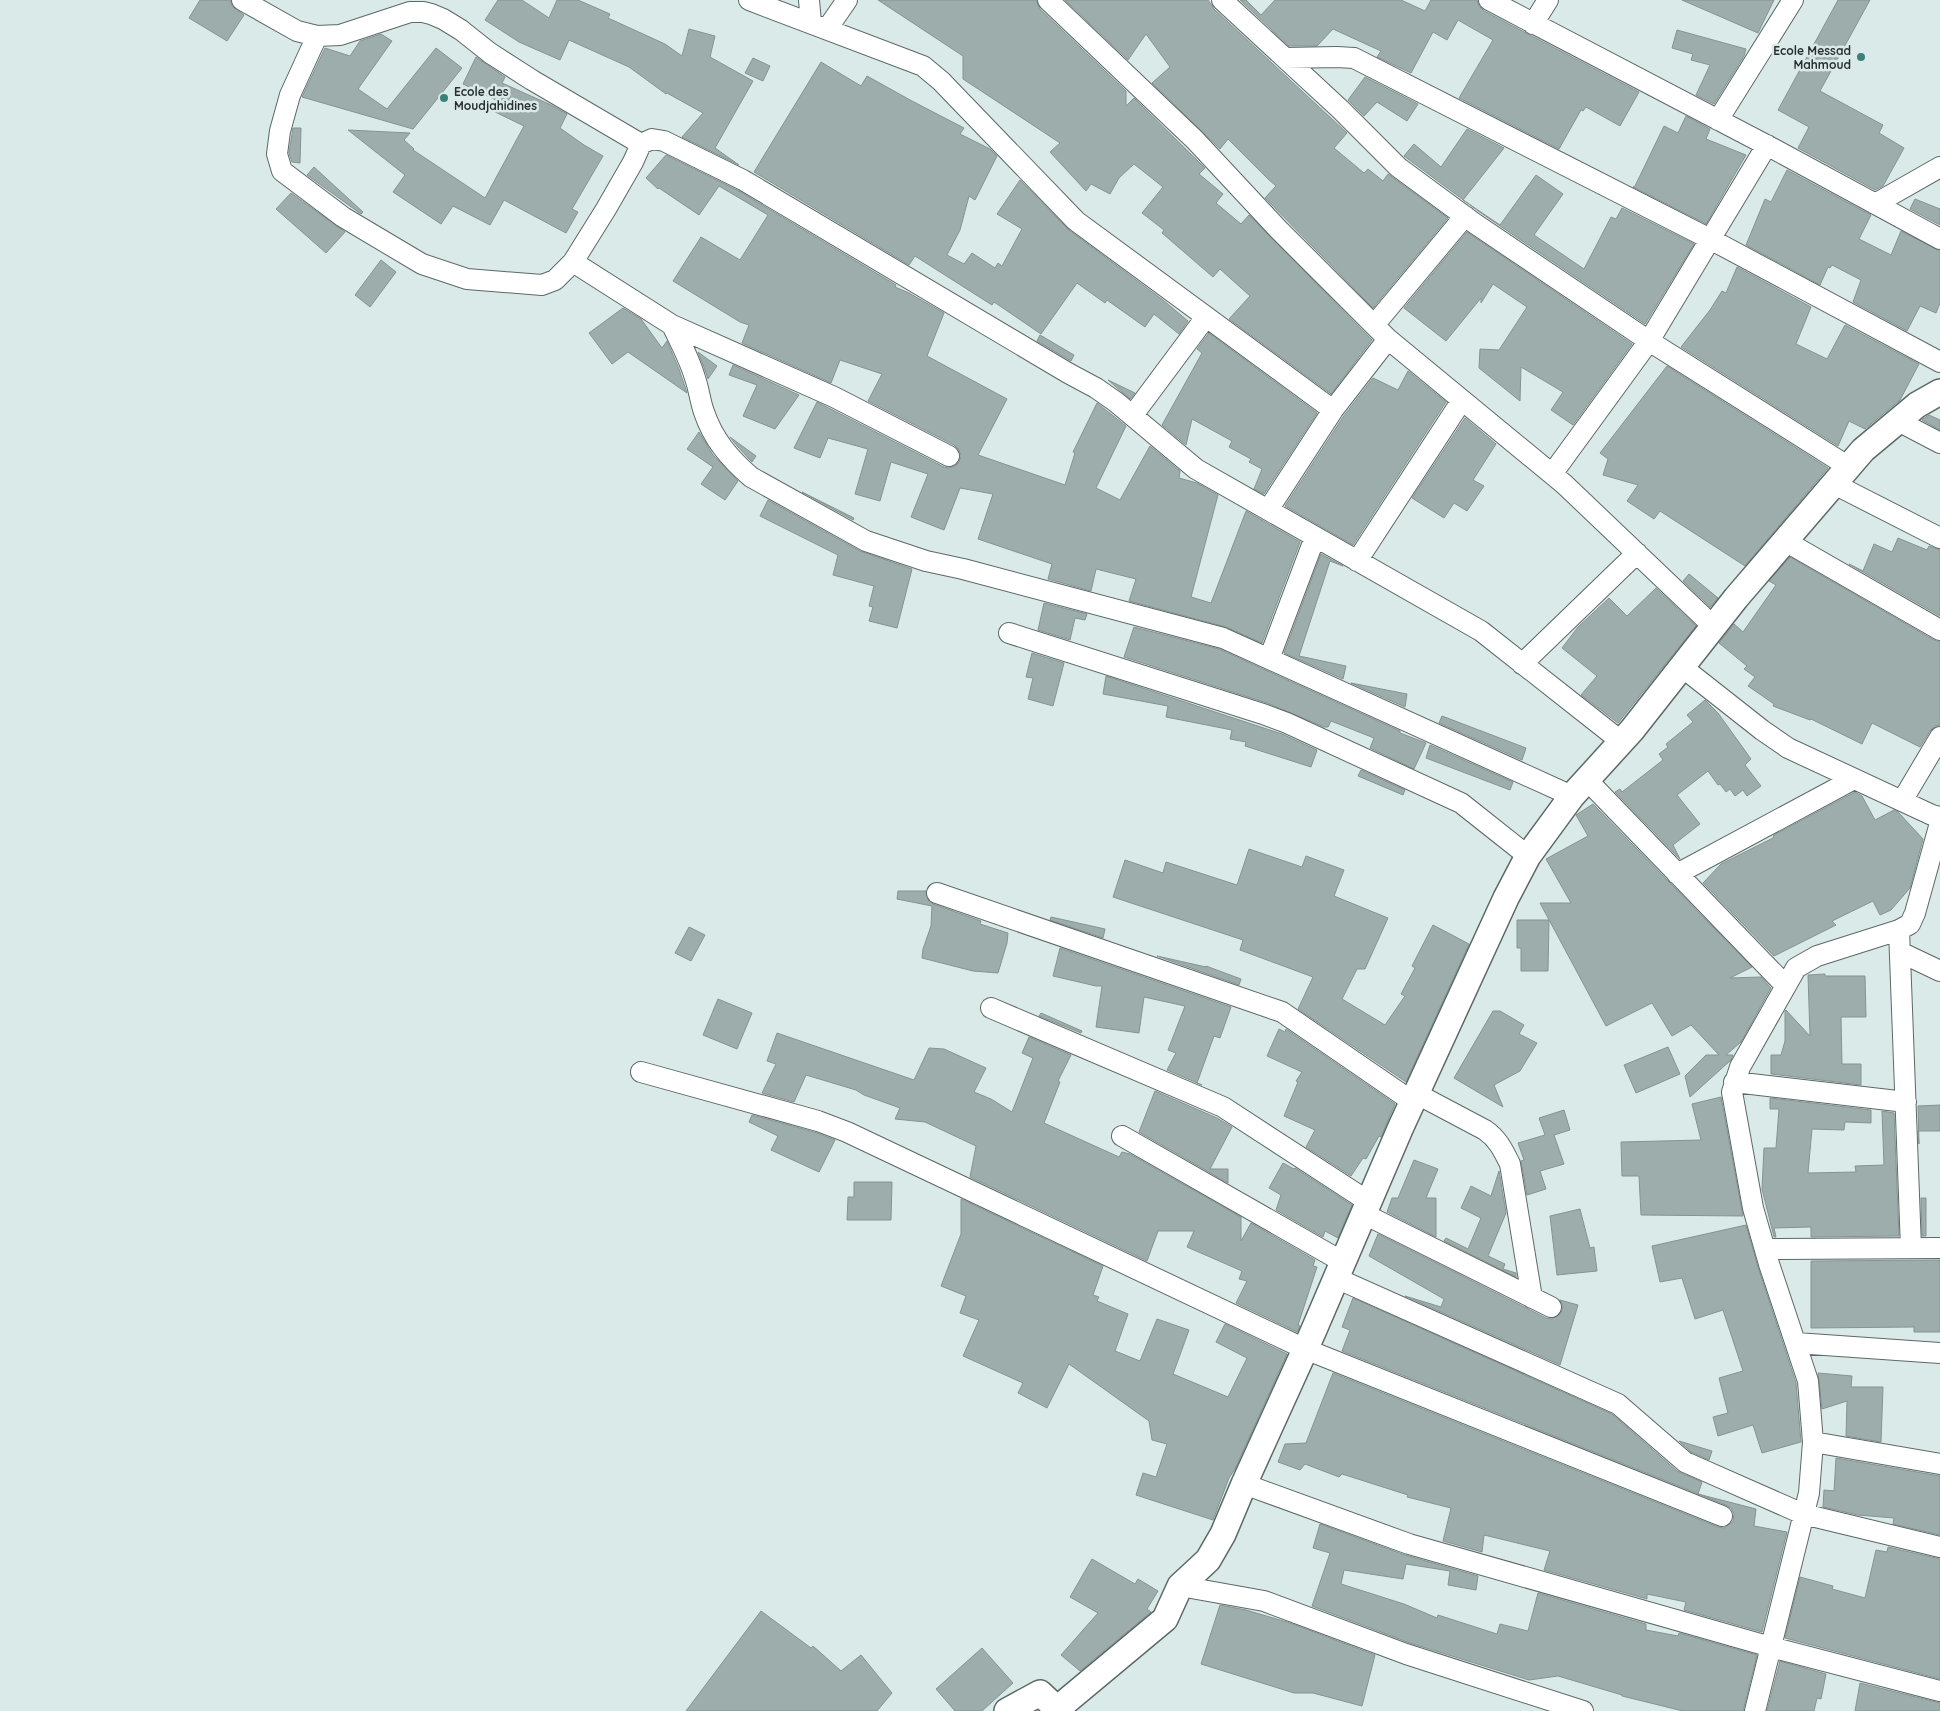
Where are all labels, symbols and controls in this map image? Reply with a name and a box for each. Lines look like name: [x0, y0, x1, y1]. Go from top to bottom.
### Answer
place label: Ecole Messad Mahmoud: [1773, 43, 1851, 72]
marker: Ecole Messad Mahmoud: [1855, 51, 1867, 63]
place label: Ecole des Moudjahidines: [454, 84, 537, 113]
marker: Ecole des Moudjahidines: [438, 92, 450, 104]

